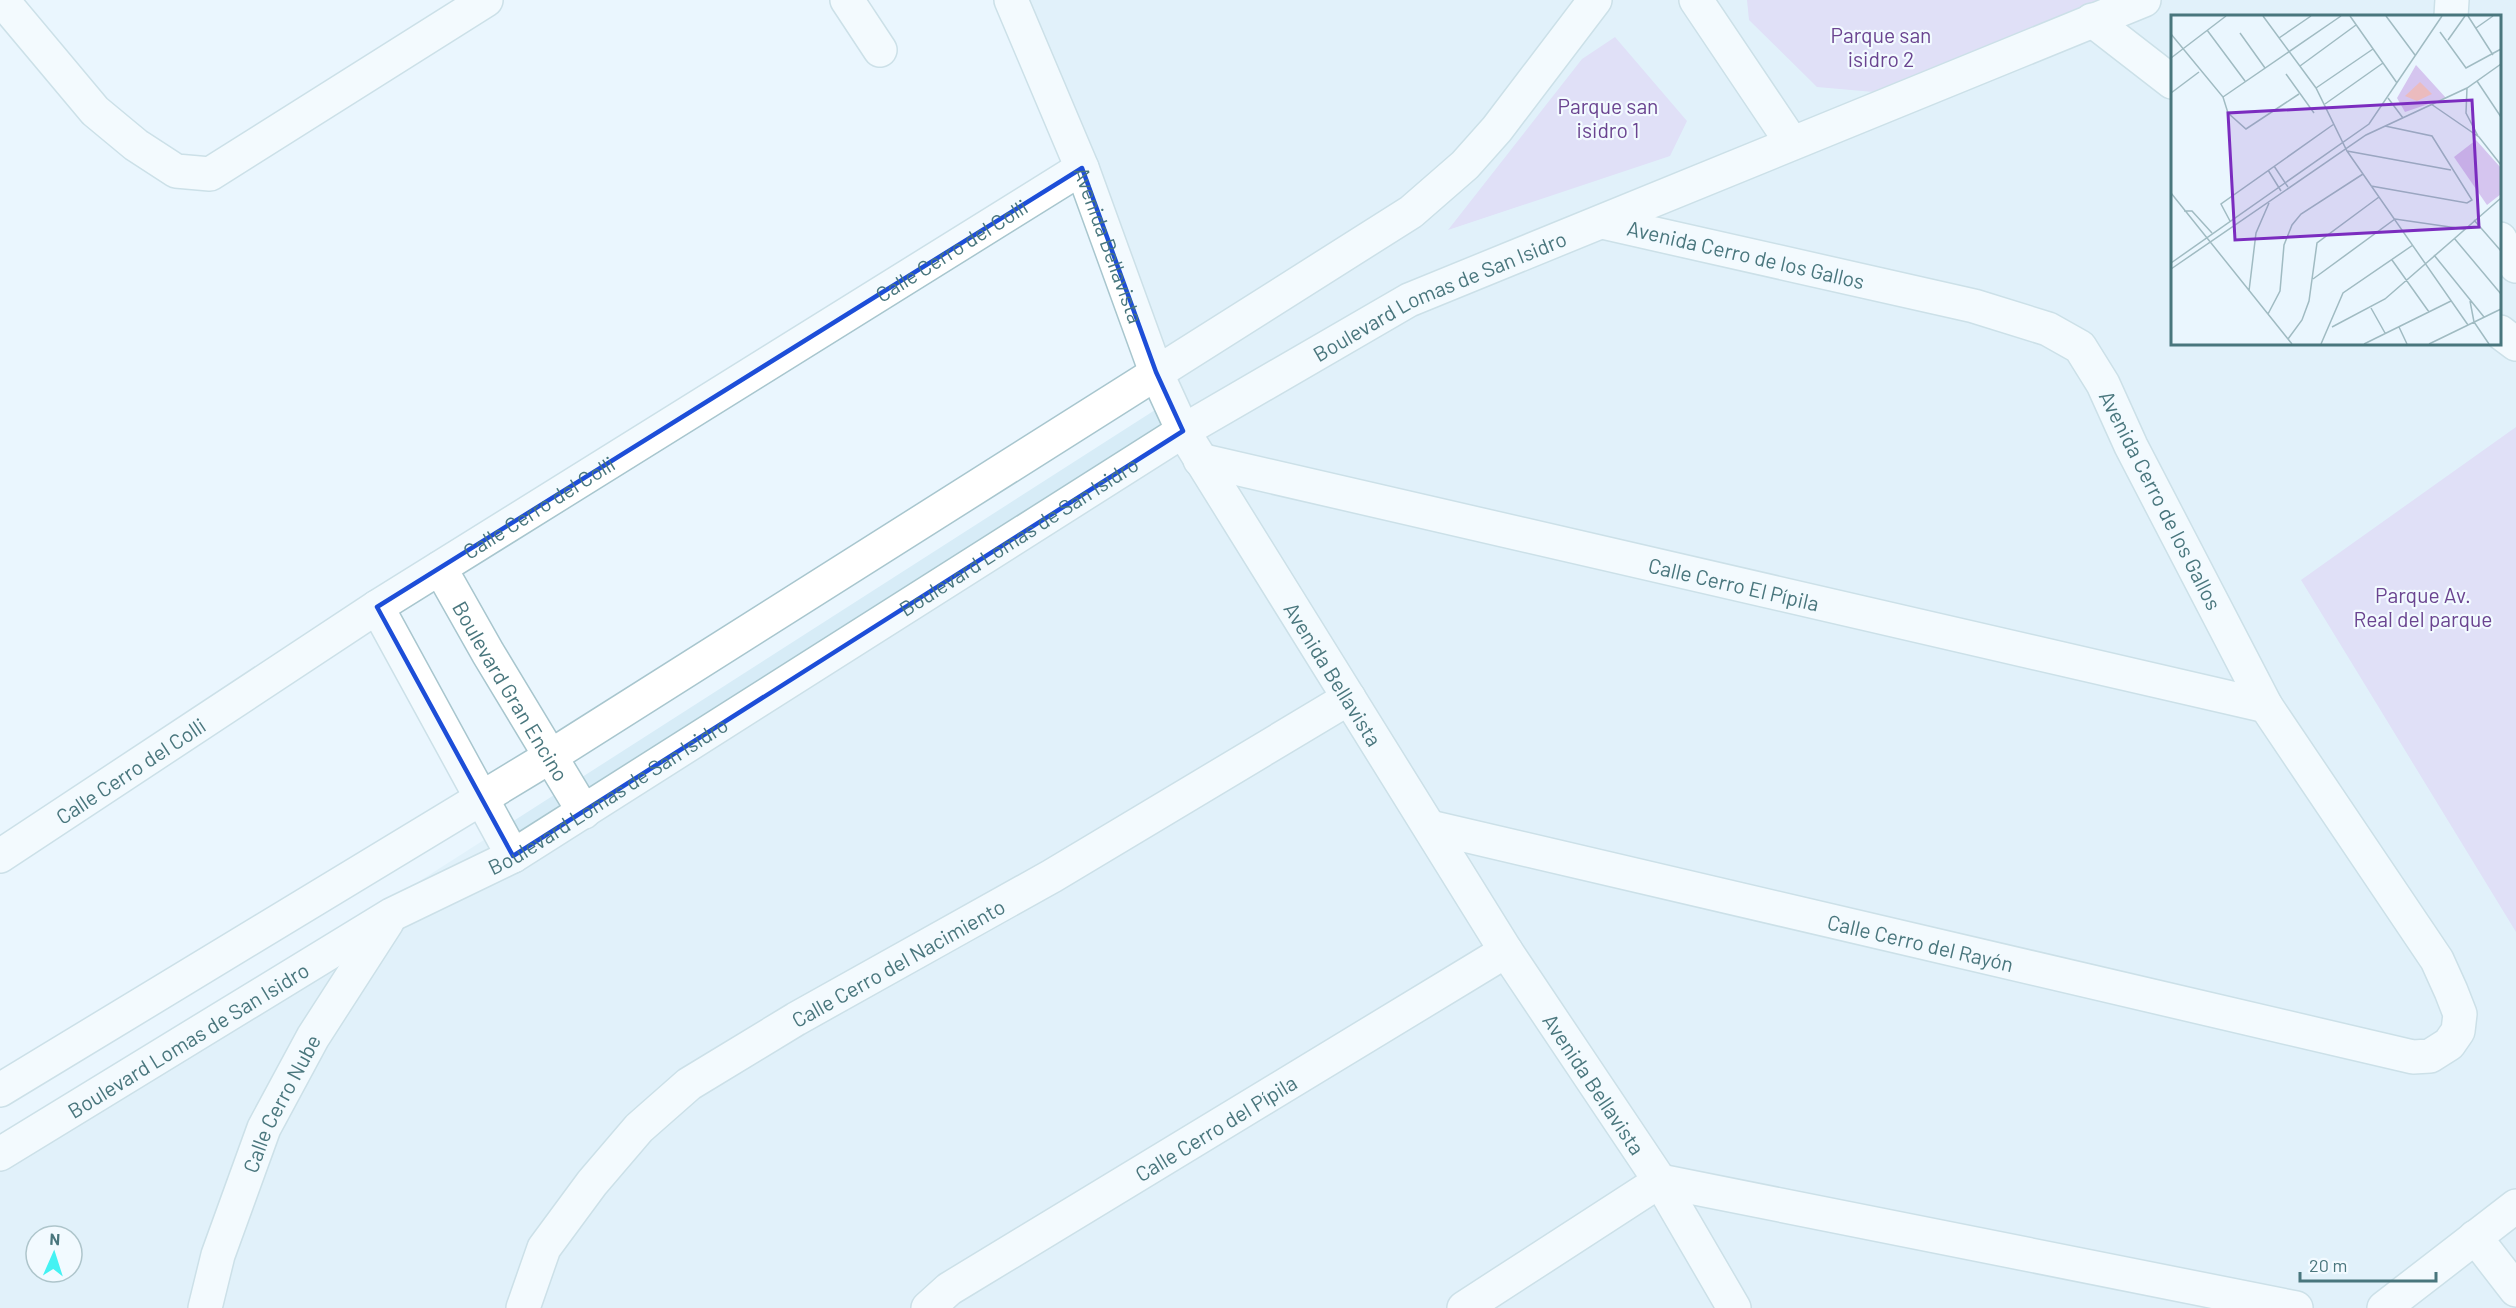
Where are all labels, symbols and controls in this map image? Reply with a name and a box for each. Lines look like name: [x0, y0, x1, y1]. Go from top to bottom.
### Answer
inset map: [2171, 15, 2501, 345]
park label: Parque san isidro 2: [1831, 22, 1931, 71]
park label: Parque san isidro 1: [1558, 93, 1658, 142]
street label: Avenida Bellavista: [1070, 163, 1150, 326]
street label: Calle Cerro del Colli: [870, 193, 1032, 306]
street label: Avenida Cerro de los Gallos: [1625, 215, 1867, 293]
street label: Boulevard Lomas de San Isidro: [1308, 225, 1570, 366]
street label: Avenida Cerro de los Gallos: [2095, 386, 2227, 614]
street label: Calle Cerro del Colli: [458, 450, 619, 563]
street label: Boulevard Lomas de San Isidro: [894, 451, 1142, 621]
street label: Calle Cerro El Pípila: [1646, 551, 1822, 615]
park label: Parque Av. Real del parque: [2353, 582, 2493, 631]
street label: Boulevard Gran Encino: [449, 596, 575, 785]
street label: Avenida Bellavista: [1280, 597, 1388, 750]
street label: Boulevard Lomas de San Isidro: [483, 711, 732, 879]
street label: Calle Cerro del Colli: [51, 712, 210, 828]
street label: Calle Cerro del Nacimiento: [787, 893, 1009, 1032]
street label: Calle Cerro del Rayón: [1825, 908, 2016, 976]
street label: Boulevard Lomas de San Isidro: [63, 956, 313, 1122]
street label: Avenida Bellavista: [1539, 1008, 1651, 1159]
street label: Calle Cerro Nube: [236, 1030, 325, 1176]
street label: Calle Cerro del Pípila: [1130, 1069, 1301, 1186]
north arrow: [24, 1224, 84, 1284]
text: N: [49, 1229, 61, 1248]
scale bar: [2300, 1245, 2436, 1283]
text: 20 m: [2309, 1254, 2347, 1276]

